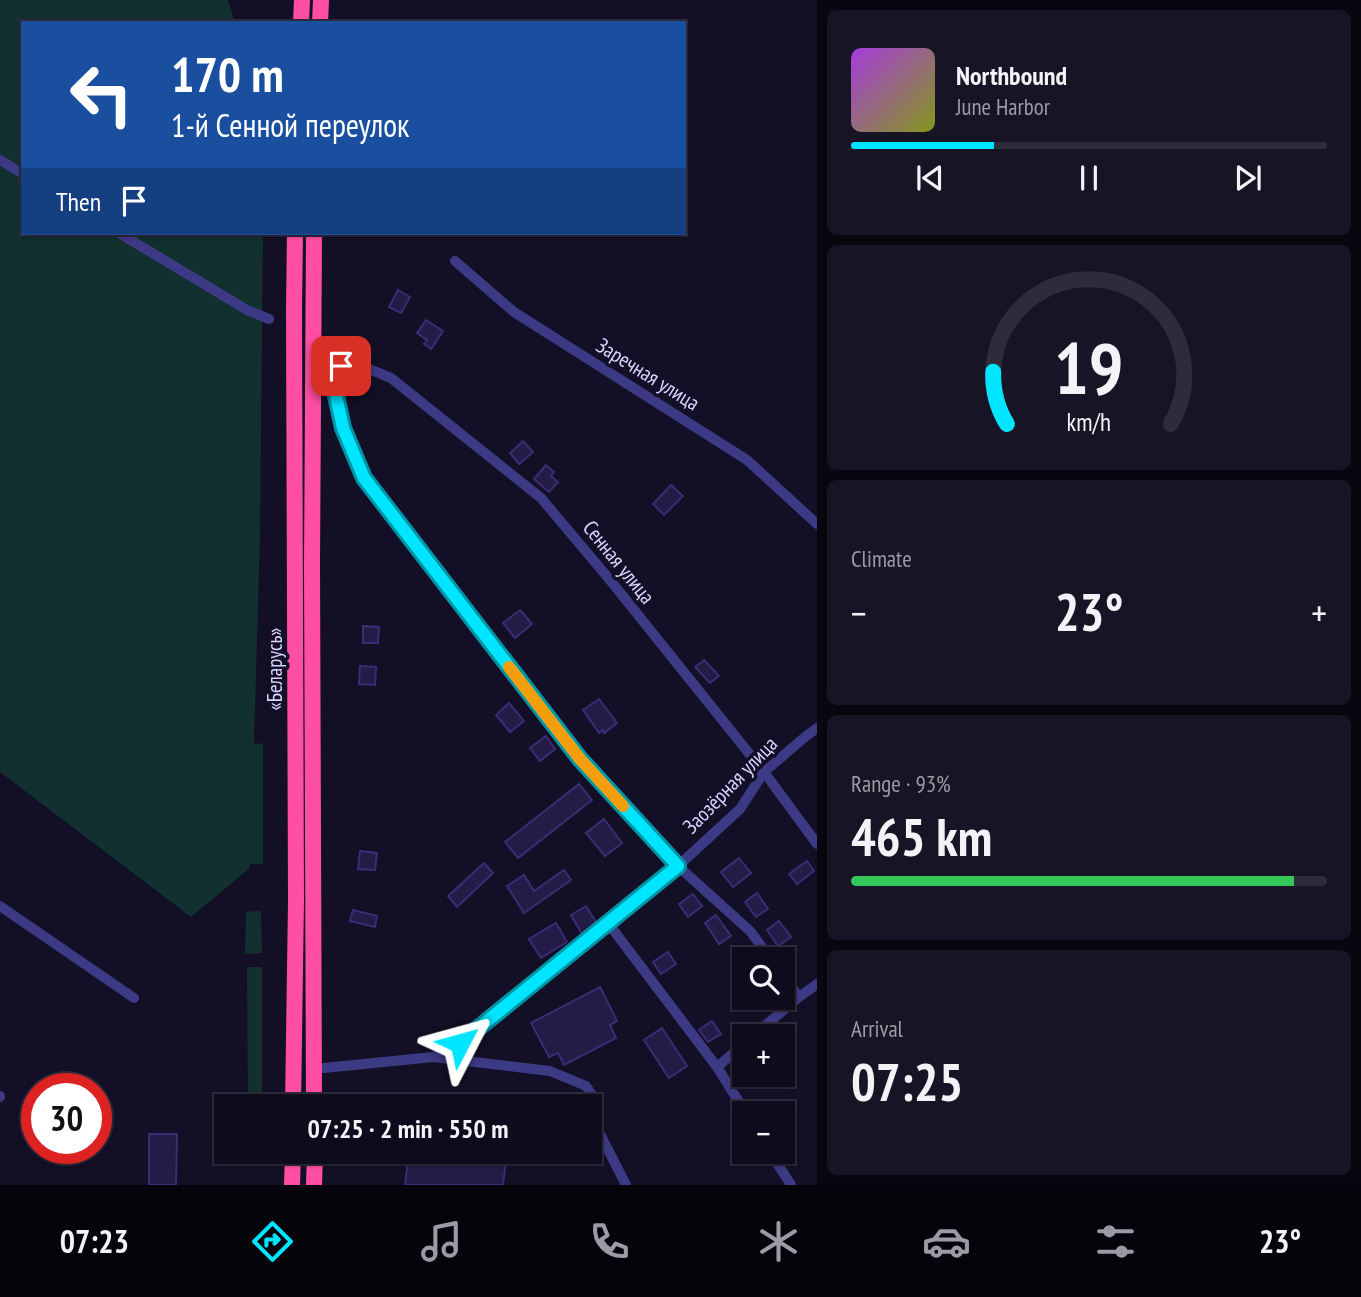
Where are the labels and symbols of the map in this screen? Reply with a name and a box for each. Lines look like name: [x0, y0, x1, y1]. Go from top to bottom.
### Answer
street label: Заречная улица: [591, 332, 705, 416]
pin: [311, 336, 371, 396]
street label: Сенная улица: [577, 515, 661, 609]
street label: «Беларусь»: [261, 628, 288, 710]
street label: Заозёрная улица: [677, 731, 783, 839]
position arrow: [423, 1006, 497, 1080]
speed limit sign: 30: [21, 1073, 112, 1164]

